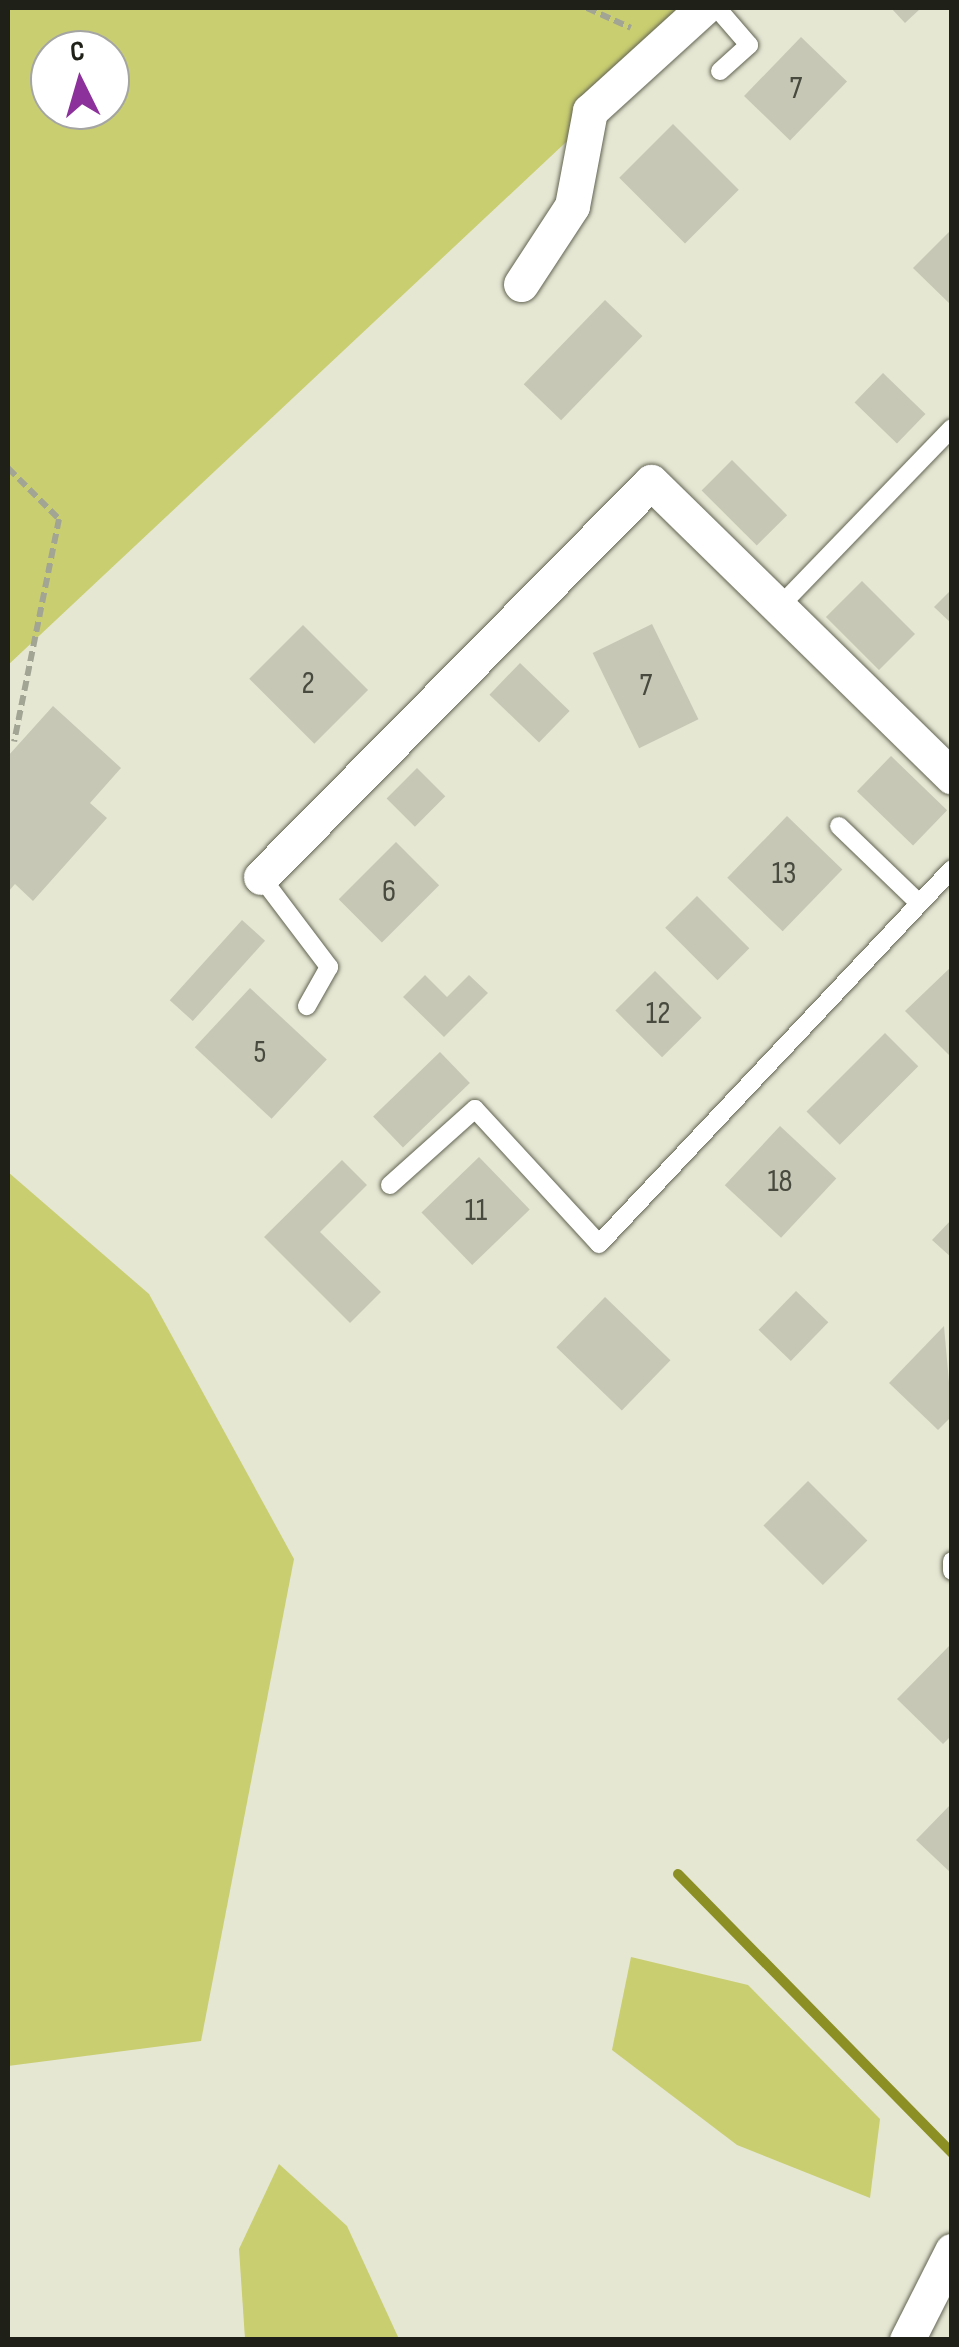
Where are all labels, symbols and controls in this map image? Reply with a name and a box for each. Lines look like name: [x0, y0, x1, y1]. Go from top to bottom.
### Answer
north arrow: [30, 30, 130, 130]
text: С: [69, 35, 86, 69]
house number: 7: [790, 70, 802, 108]
house number: 2: [301, 665, 315, 703]
house number: 7: [640, 667, 652, 705]
house number: 13: [772, 855, 796, 893]
house number: 6: [382, 873, 396, 911]
house number: 12: [646, 995, 670, 1033]
house number: 5: [254, 1034, 266, 1072]
house number: 18: [767, 1163, 793, 1201]
house number: 11: [465, 1192, 487, 1230]

